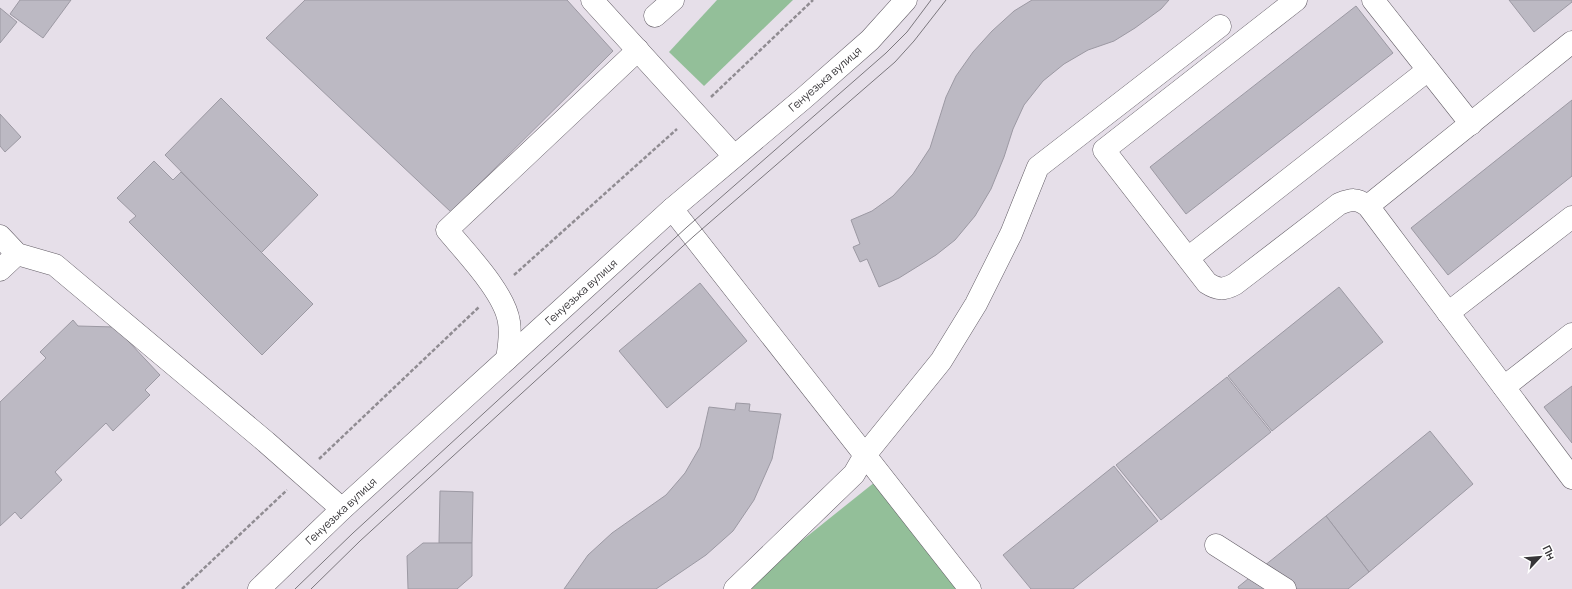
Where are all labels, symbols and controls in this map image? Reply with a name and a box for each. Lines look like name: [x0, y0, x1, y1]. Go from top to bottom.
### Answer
street label: Генуезька вулиця: [785, 43, 864, 115]
street label: Генуезька вулиця: [541, 255, 620, 328]
street label: Генуезька вулиця: [302, 474, 379, 548]
north arrow: [1520, 537, 1560, 577]
text: Пн: [1539, 542, 1559, 562]

